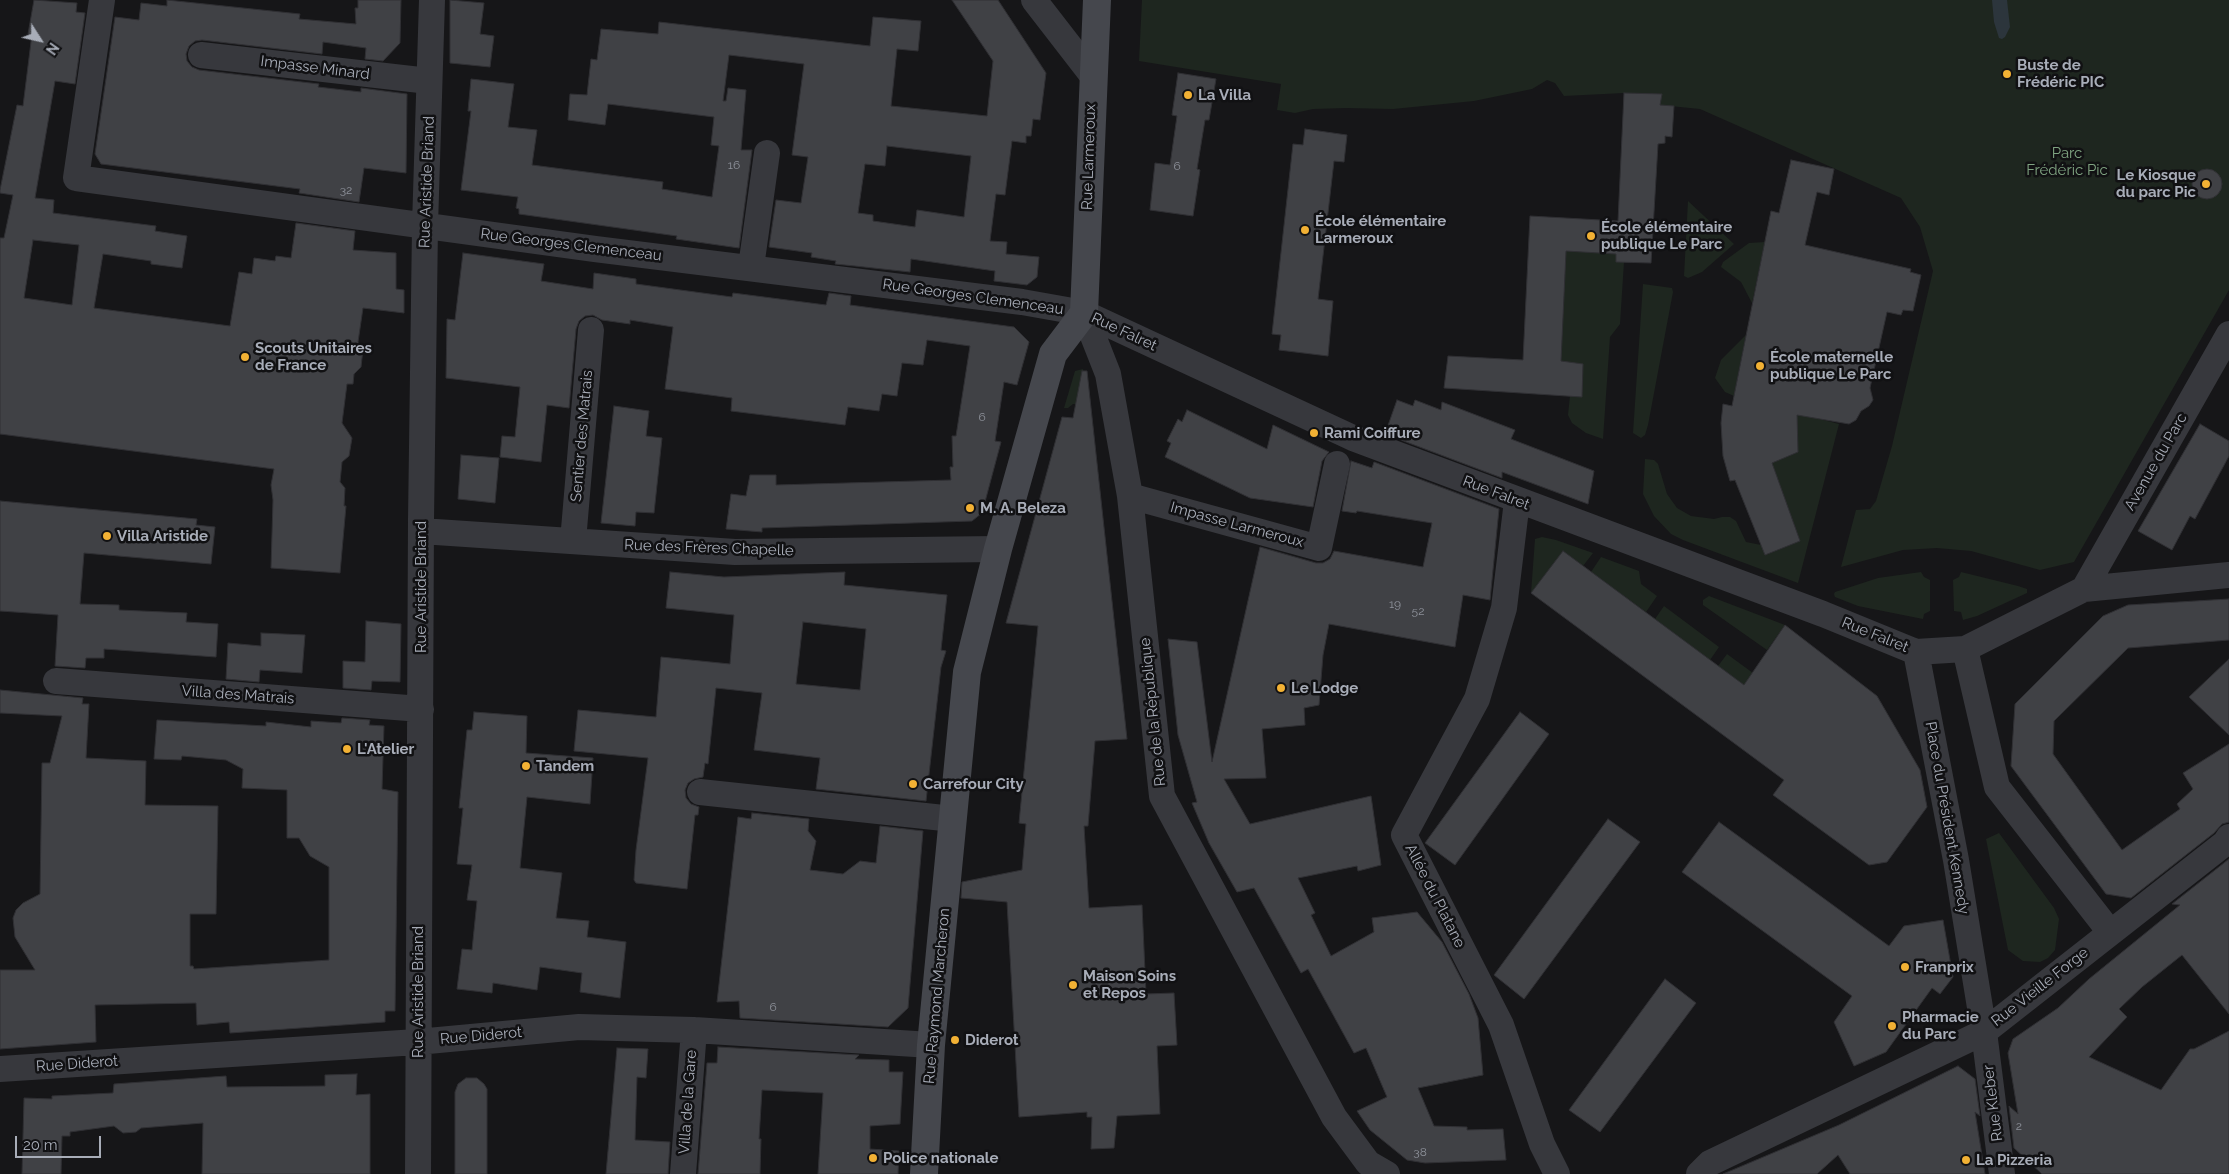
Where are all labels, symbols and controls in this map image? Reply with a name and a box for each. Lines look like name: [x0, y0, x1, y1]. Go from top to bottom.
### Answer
north arrow: [15, 15, 65, 65]
text: N: [43, 40, 62, 58]
street label: Impasse Minard: [259, 52, 371, 84]
place label: Buste de Frédéric PIC: [2017, 56, 2104, 91]
marker: Buste de Frédéric PIC: [2001, 68, 2013, 80]
place label: La Villa: [1198, 86, 1251, 104]
marker: La Villa: [1182, 89, 1194, 101]
street label: Rue Larmeroux: [1078, 104, 1100, 210]
street label: Rue Aristide Briand: [416, 116, 438, 248]
park label: Parc Frédéric Pic: [2026, 144, 2108, 179]
house number: 16: [728, 158, 740, 172]
house number: 6: [1173, 159, 1181, 173]
place label: Le Kiosque du parc Pic: [2116, 166, 2196, 201]
marker: Le Kiosque du parc Pic: [2200, 178, 2212, 190]
house number: 32: [340, 183, 352, 197]
place label: École élémentaire Larmeroux: [1315, 212, 1446, 247]
place label: École élémentaire publique Le Parc: [1601, 218, 1732, 253]
marker: École élémentaire Larmeroux: [1299, 224, 1311, 236]
street label: Rue Georges Clemenceau: [479, 225, 663, 265]
marker: École élémentaire publique Le Parc: [1585, 230, 1597, 242]
street label: Rue Georges Clemenceau: [881, 275, 1065, 319]
street label: Rue Falret: [1088, 309, 1160, 355]
place label: Scouts Unitaires de France: [255, 339, 372, 374]
place label: École maternelle publique Le Parc: [1770, 348, 1893, 383]
marker: Scouts Unitaires de France: [239, 351, 251, 363]
marker: École maternelle publique Le Parc: [1754, 360, 1766, 372]
street label: Sentier des Matrais: [567, 369, 597, 503]
house number: 6: [978, 410, 986, 424]
street label: Avenue du Parc: [2121, 410, 2191, 514]
place label: Rami Coiffure: [1324, 424, 1421, 442]
marker: Rami Coiffure: [1308, 427, 1320, 439]
street label: Rue Falret: [1460, 472, 1532, 514]
place label: M. A. Beleza: [980, 499, 1066, 517]
street label: Impasse Larmeroux: [1168, 499, 1306, 551]
marker: M. A. Beleza: [964, 502, 976, 514]
street label: Rue Aristide Briand: [412, 521, 430, 653]
place label: Villa Aristide: [117, 527, 208, 545]
marker: Villa Aristide: [101, 530, 113, 542]
street label: Rue des Frères Chapelle: [624, 536, 794, 560]
house number: 19: [1389, 597, 1401, 611]
house number: 52: [1412, 604, 1424, 618]
street label: Rue Falret: [1839, 614, 1911, 656]
street label: Rue de la République: [1136, 637, 1170, 787]
place label: Le Lodge: [1291, 679, 1358, 697]
street label: Villa des Matrais: [181, 682, 295, 708]
marker: Le Lodge: [1275, 682, 1287, 694]
street label: Place du Président Kennedy: [1921, 720, 1973, 916]
place label: L'Atelier: [357, 740, 414, 758]
marker: L'Atelier: [341, 743, 353, 755]
place label: Tandem: [536, 757, 594, 775]
marker: Tandem: [520, 760, 532, 772]
place label: Carrefour City: [923, 775, 1024, 793]
marker: Carrefour City: [907, 778, 919, 790]
street label: Allée du Platane: [1401, 841, 1469, 951]
street label: Rue Raymond Marcheron: [920, 907, 954, 1085]
street label: Rue Aristide Briand: [409, 926, 427, 1058]
street label: Rue Vieille Forge: [1988, 944, 2092, 1030]
place label: Franprix: [1915, 958, 1974, 976]
marker: Franprix: [1899, 961, 1911, 973]
place label: Maison Soins et Repos: [1083, 967, 1176, 1002]
marker: Maison Soins et Repos: [1067, 979, 1079, 991]
house number: 6: [769, 1000, 777, 1014]
place label: Pharmacie du Parc: [1902, 1008, 1979, 1043]
marker: Pharmacie du Parc: [1886, 1020, 1898, 1032]
street label: Rue Diderot: [439, 1023, 523, 1049]
place label: Diderot: [965, 1031, 1019, 1049]
marker: Diderot: [949, 1034, 961, 1046]
street label: Villa de la Gare: [675, 1049, 701, 1155]
street label: Rue Diderot: [35, 1052, 119, 1076]
street label: Rue Kleber: [1979, 1064, 2007, 1142]
house number: 2: [2016, 1119, 2022, 1133]
scale bar: [18, 1126, 104, 1158]
text: 20 m: [23, 1136, 58, 1154]
house number: 38: [1413, 1145, 1427, 1159]
place label: Police nationale: [883, 1149, 999, 1167]
place label: La Pizzeria: [1976, 1151, 2052, 1169]
marker: Police nationale: [867, 1152, 879, 1164]
marker: La Pizzeria: [1960, 1154, 1972, 1166]

